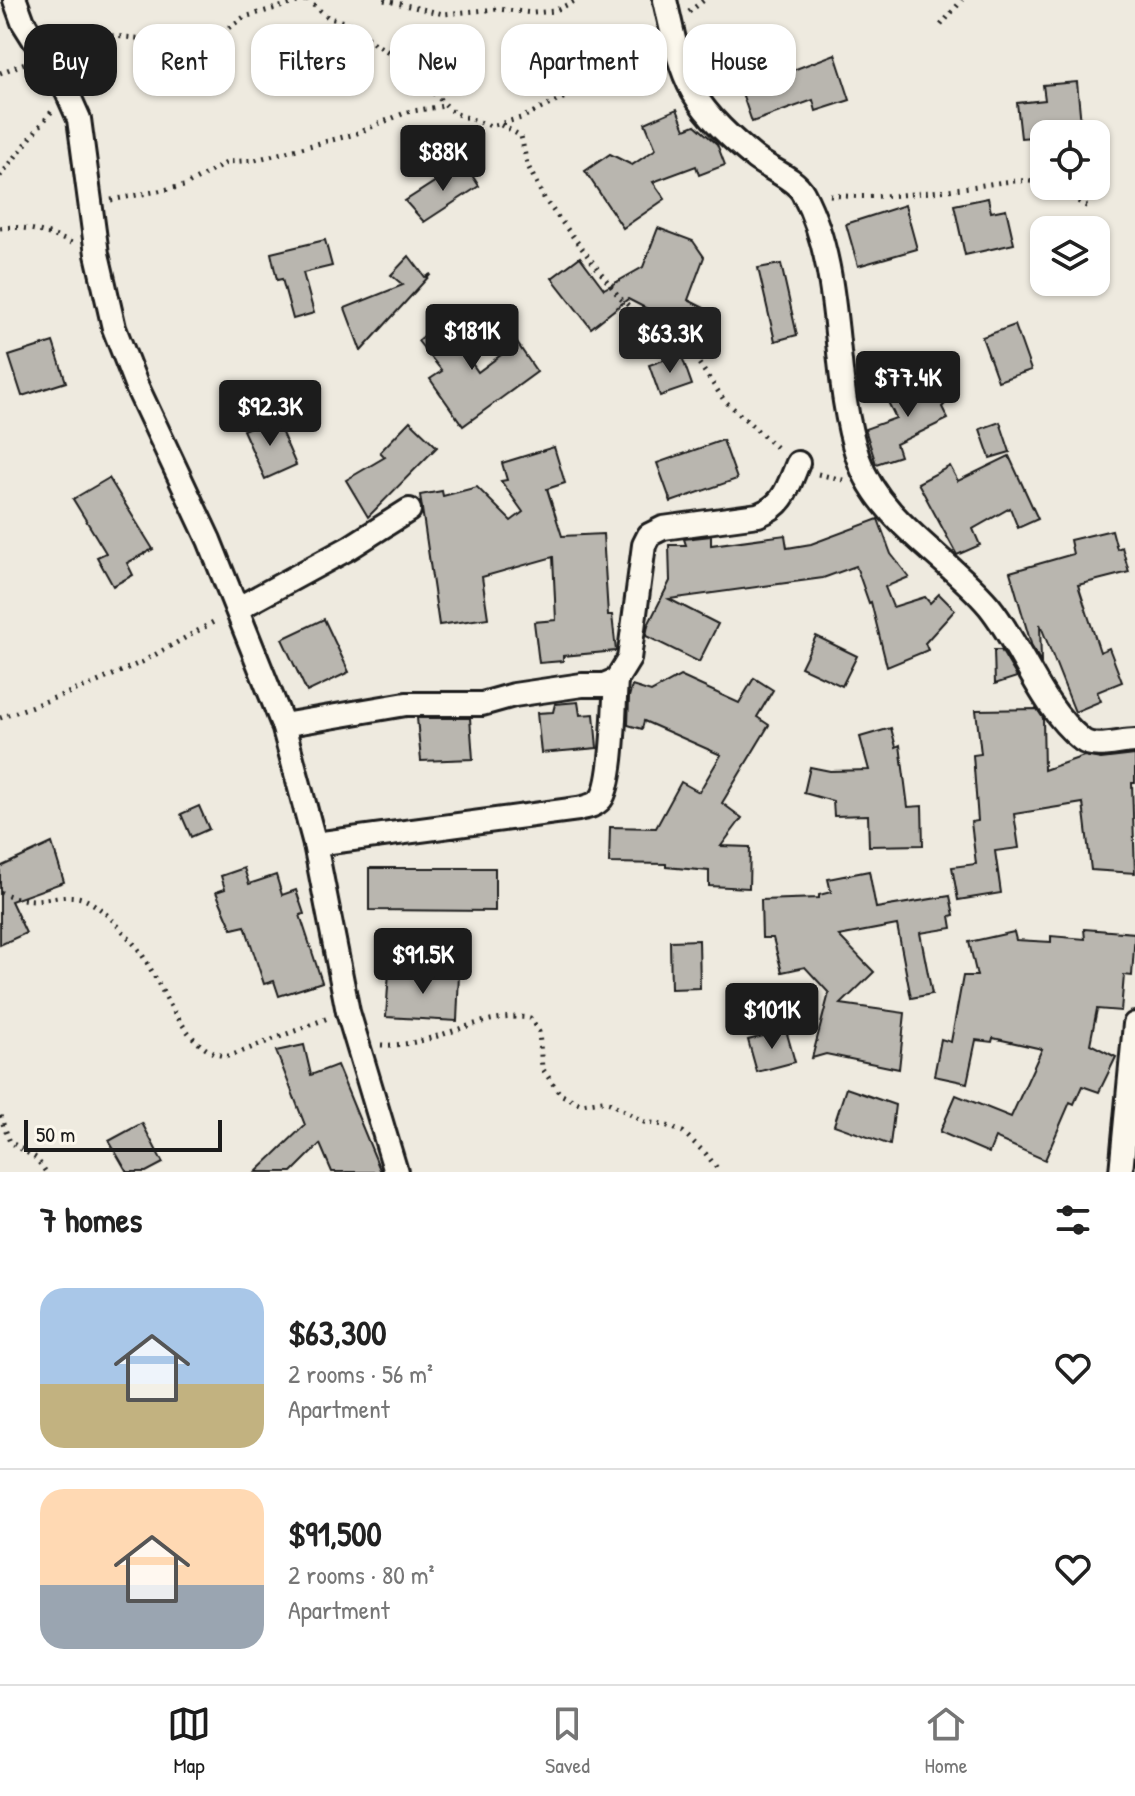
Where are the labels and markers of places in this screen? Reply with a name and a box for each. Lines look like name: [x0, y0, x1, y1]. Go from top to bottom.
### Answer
pin: $88K: [396, 125, 490, 193]
pin: $181K: [416, 304, 528, 372]
pin: $63.3K: [605, 307, 735, 375]
pin: $77.4K: [843, 351, 973, 419]
pin: $92.3K: [205, 380, 335, 448]
pin: $91.5K: [358, 928, 488, 996]
pin: $101K: [716, 983, 828, 1051]

